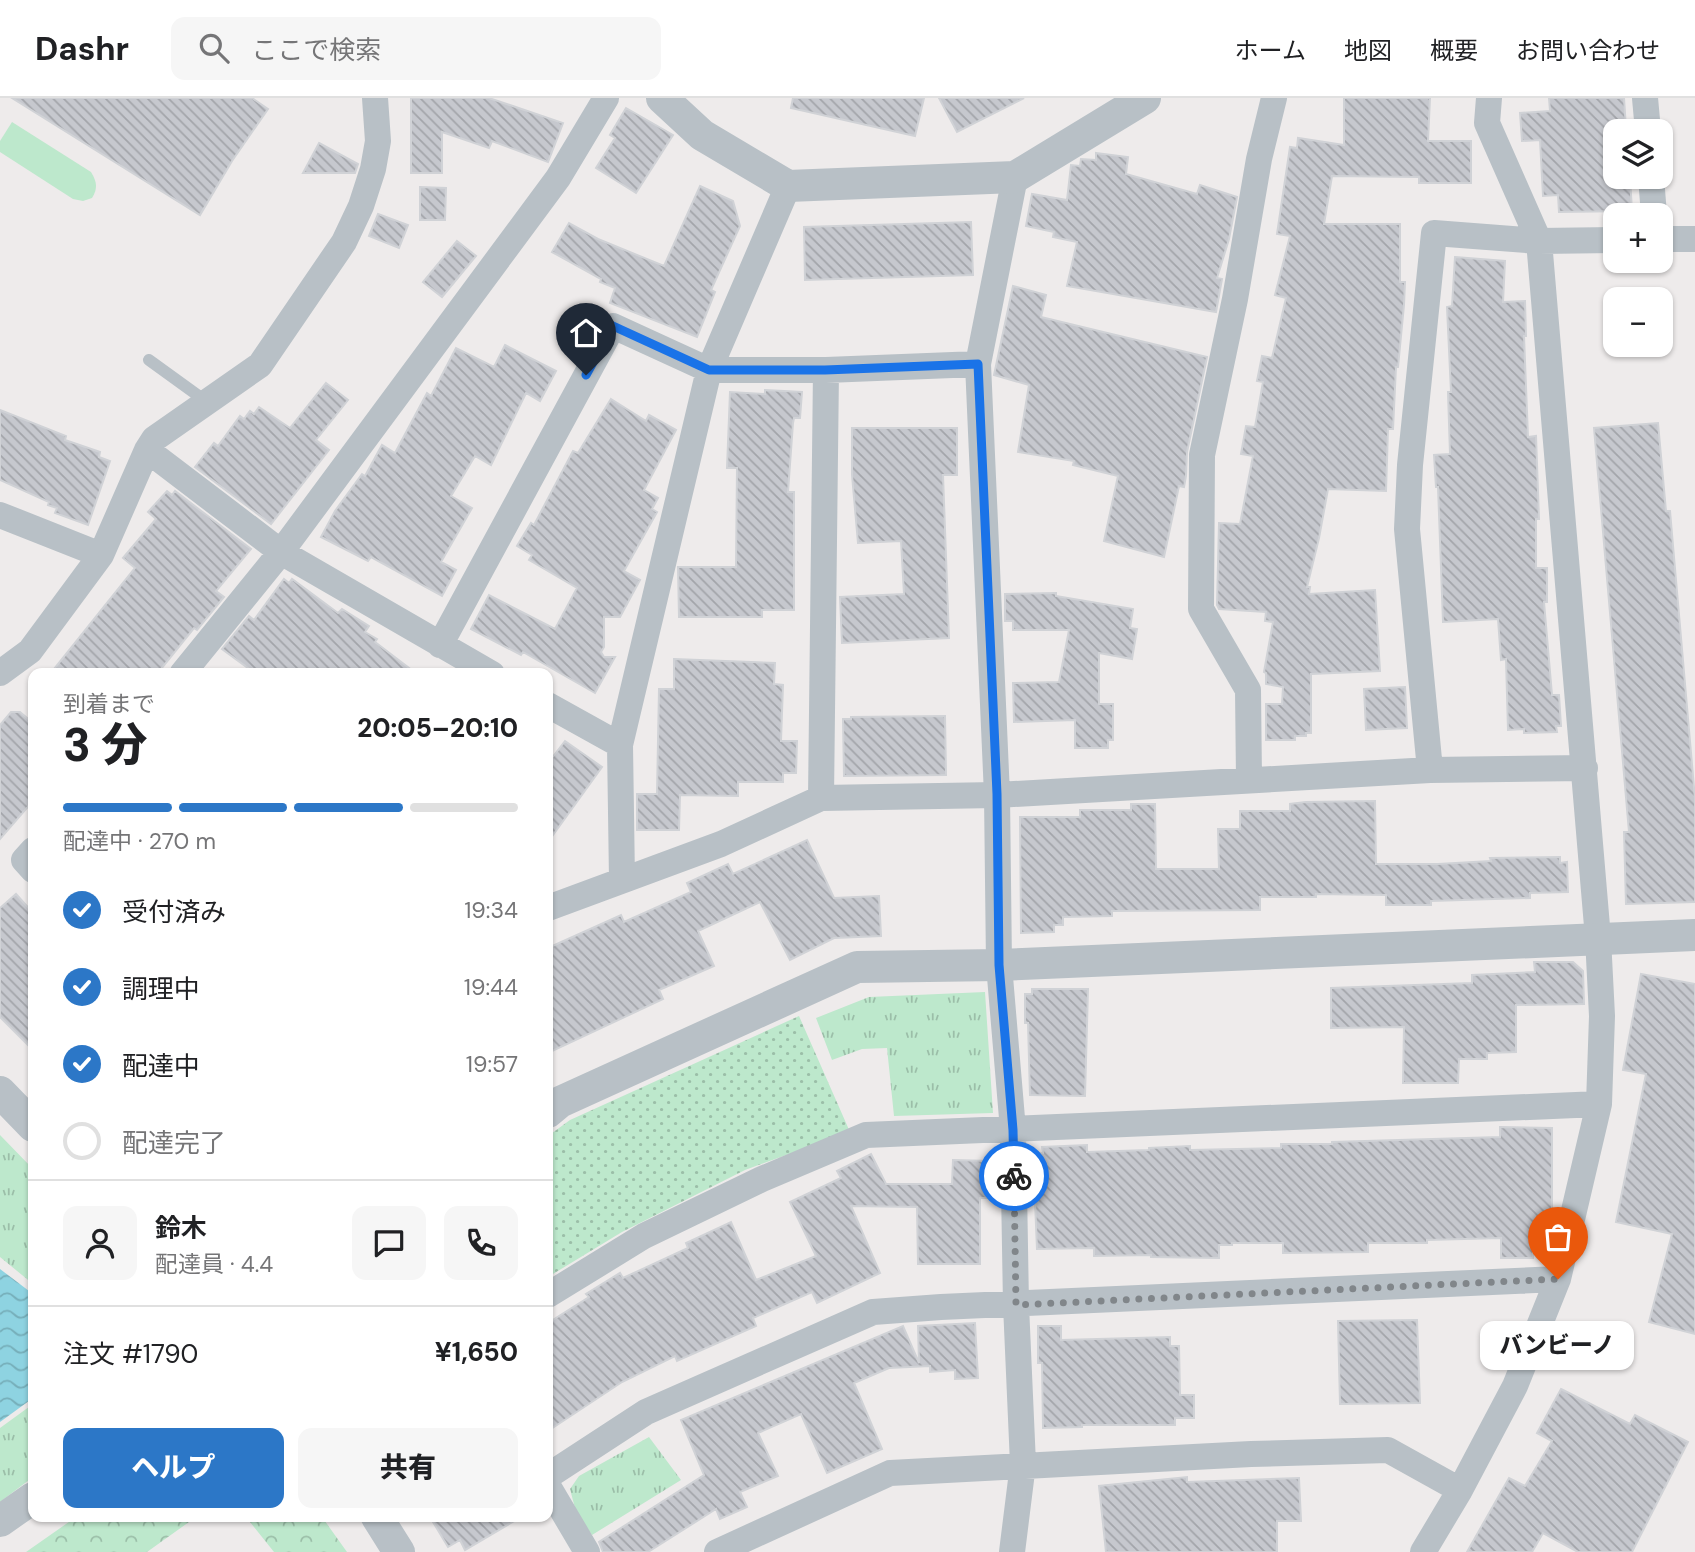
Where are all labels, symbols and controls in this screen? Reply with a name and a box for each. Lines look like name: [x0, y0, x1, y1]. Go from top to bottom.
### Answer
search box: [171, 17, 661, 80]
text: Dashr: [35, 27, 129, 70]
icon: search: [195, 29, 233, 67]
text: ここで検索: [251, 33, 381, 67]
text: ホーム: [1235, 35, 1306, 66]
text: 地図: [1344, 35, 1392, 66]
text: 概要: [1430, 35, 1478, 66]
text: お問い合わせ: [1516, 35, 1660, 66]
map controls: [1603, 119, 1673, 357]
button: layers: [1603, 119, 1673, 189]
button: +: [1603, 203, 1673, 273]
button: −: [1603, 287, 1673, 357]
pin: [556, 303, 616, 375]
icon: home: [567, 314, 605, 352]
text: 到着まで: [63, 689, 155, 719]
text: 20:05–20:10: [357, 711, 518, 745]
text: 3 分: [63, 715, 147, 775]
text: 配達中 · 270 m: [63, 826, 216, 856]
icon: check: [63, 891, 101, 929]
text: 受付済み: [122, 895, 226, 929]
text: 19:34: [464, 895, 518, 925]
icon: check: [63, 968, 101, 1006]
text: 調理中: [122, 972, 200, 1006]
text: 19:44: [464, 972, 518, 1002]
icon: check: [63, 1045, 101, 1083]
text: 配達中: [122, 1049, 200, 1083]
text: 19:57: [466, 1049, 518, 1079]
text: 配達完了: [122, 1126, 226, 1160]
courier: [979, 1141, 1049, 1211]
icon: bike: [995, 1157, 1033, 1195]
button: person: [63, 1206, 137, 1280]
button: chat: [352, 1206, 426, 1280]
button: phone: [444, 1206, 518, 1280]
pin: [1528, 1207, 1588, 1279]
text: 鈴木: [155, 1211, 207, 1245]
icon: bag: [1539, 1218, 1577, 1256]
text: 配達員 · 4.4: [155, 1249, 273, 1279]
callout: バンビーノ: [1481, 1321, 1635, 1370]
text: バンビーノ: [1500, 1330, 1614, 1360]
text: ¥1,650: [435, 1335, 518, 1369]
text: 注文 #1790: [63, 1337, 198, 1371]
button: ヘルプ: [63, 1428, 284, 1508]
button: 共有: [298, 1428, 518, 1508]

